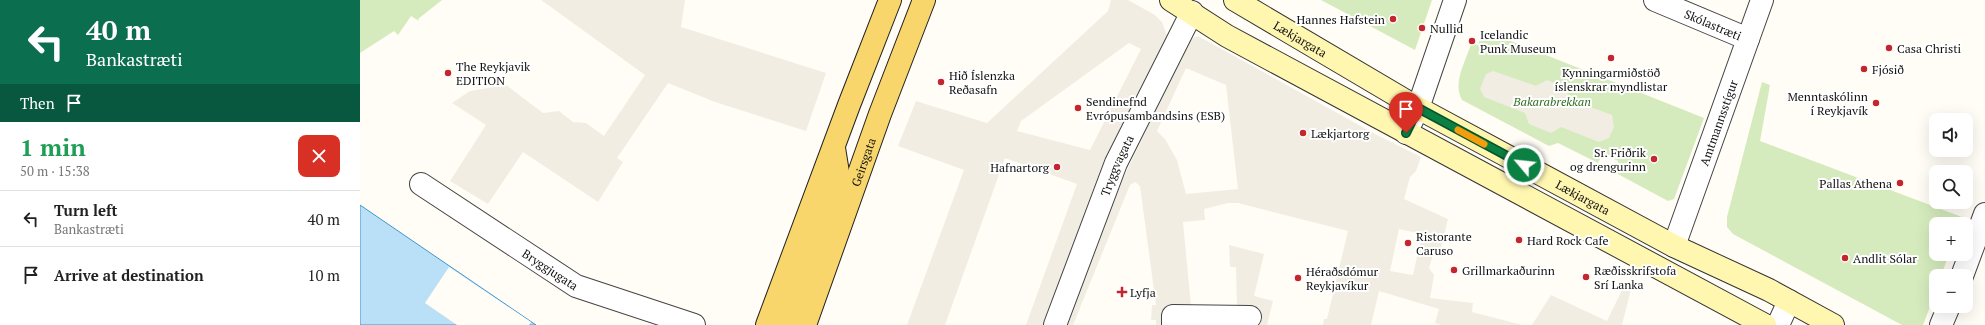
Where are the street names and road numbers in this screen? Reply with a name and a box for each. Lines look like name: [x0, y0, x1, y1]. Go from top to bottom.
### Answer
street label: Skólastræti: [1682, 6, 1744, 43]
street label: Lækjargata: [1271, 17, 1330, 60]
street label: Amtmannsstígur: [1696, 77, 1740, 168]
street label: Tryggvagata: [1097, 132, 1136, 198]
street label: Geirsgata: [847, 136, 878, 188]
street label: Lækjargata: [1553, 176, 1613, 218]
street label: Bryggjugata: [520, 245, 581, 293]

